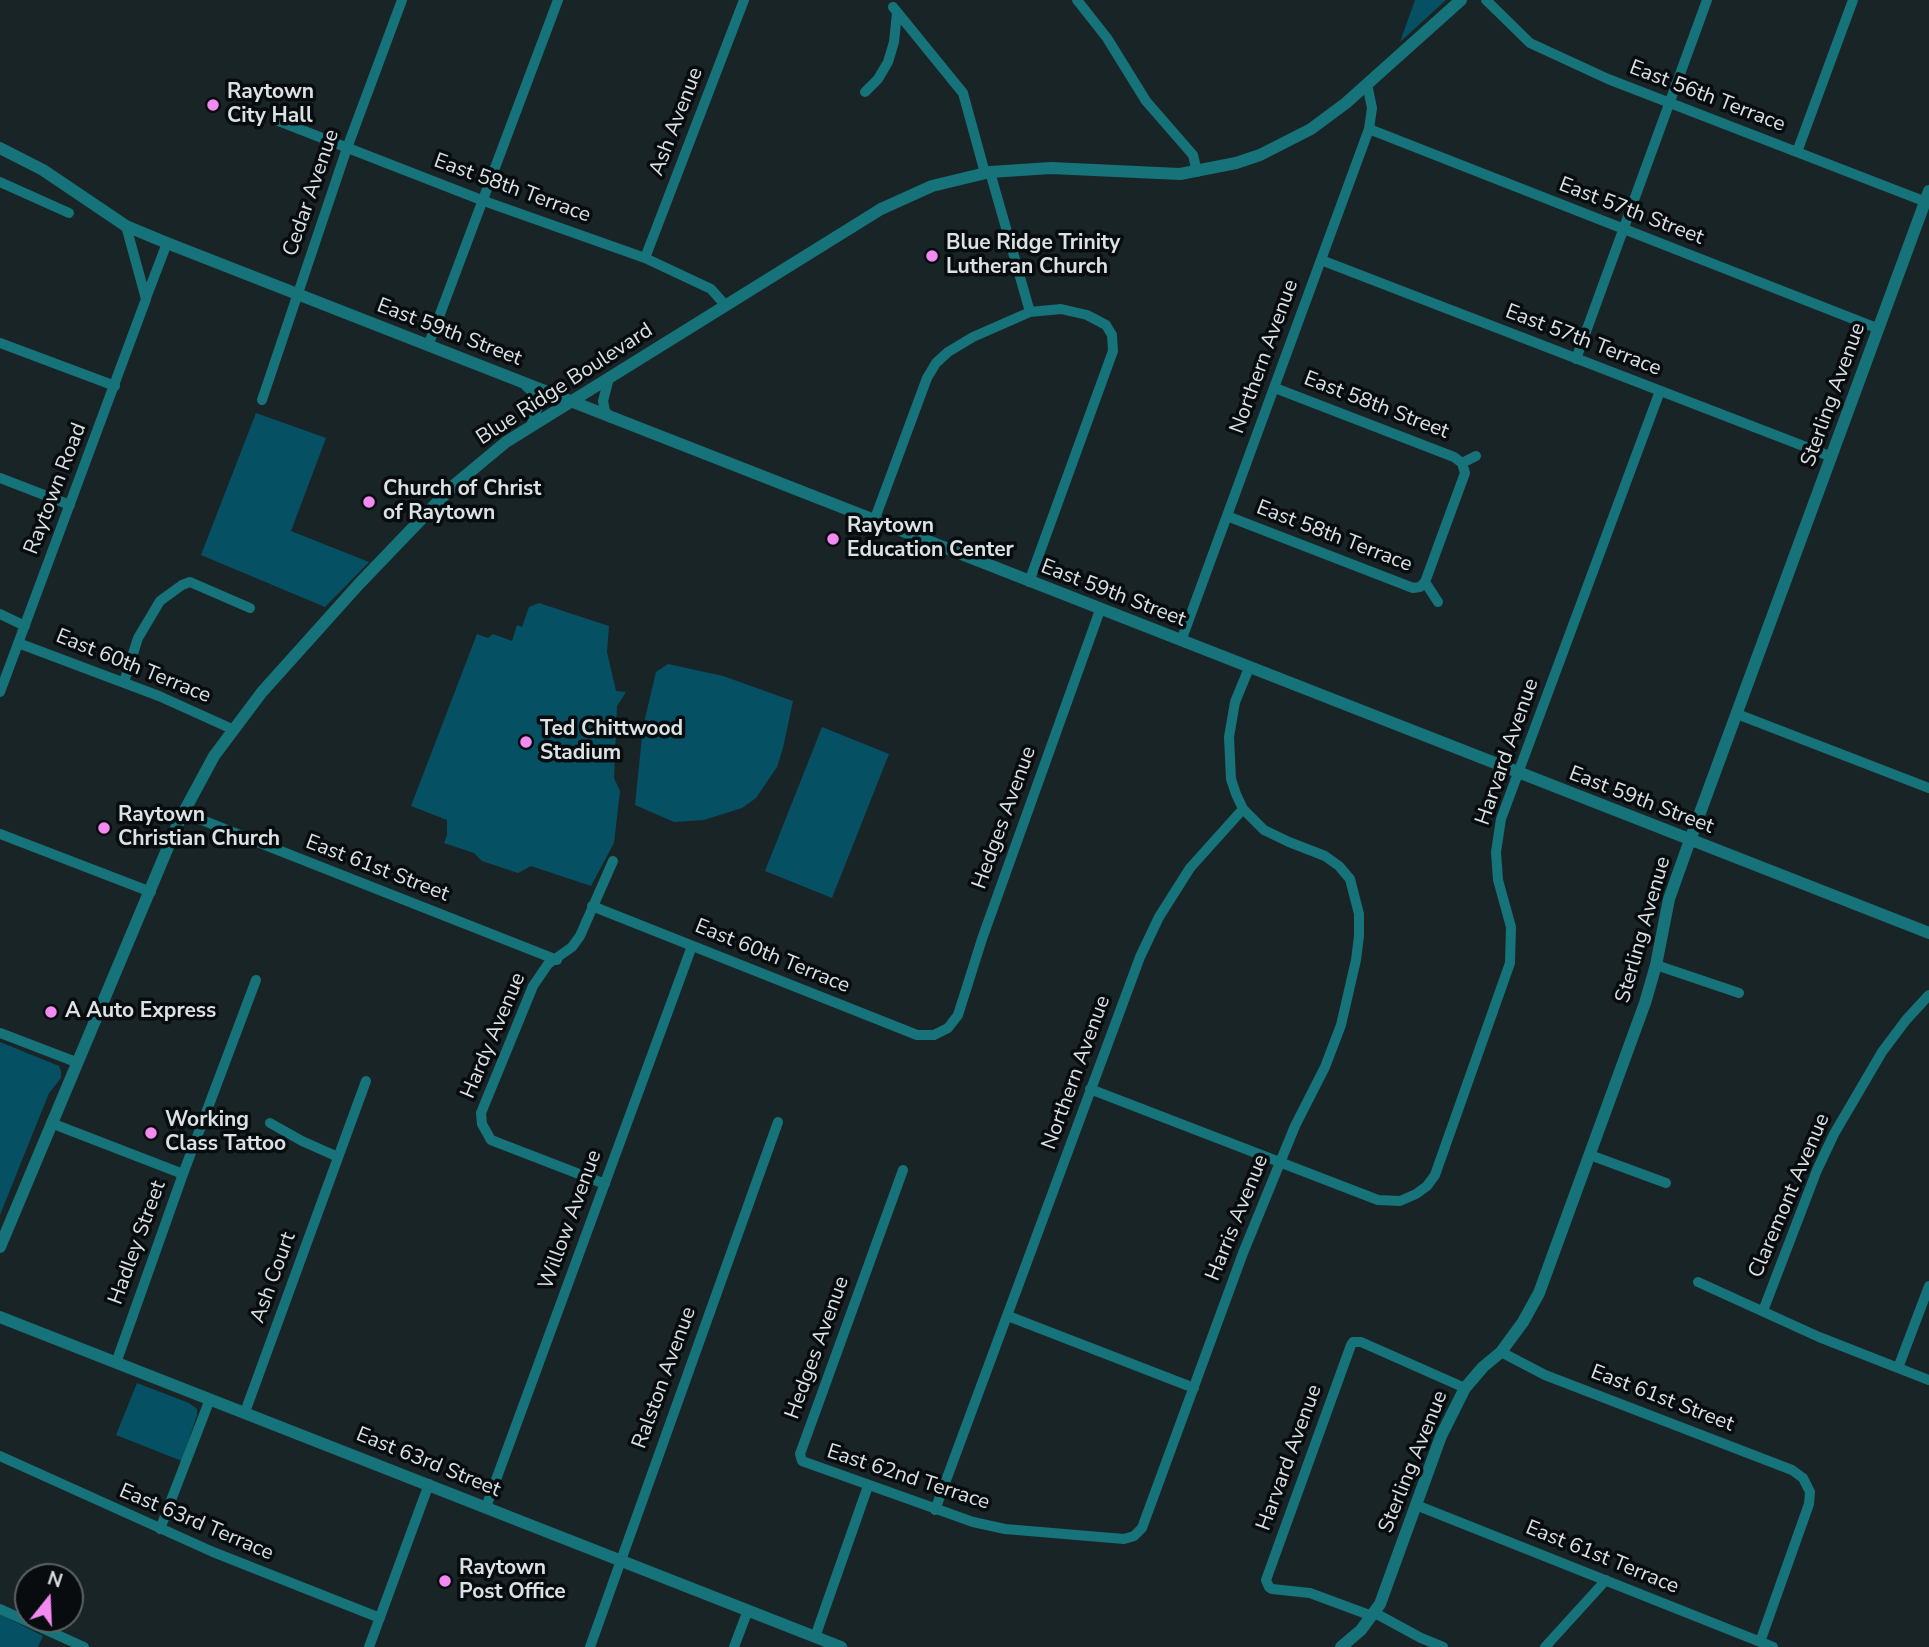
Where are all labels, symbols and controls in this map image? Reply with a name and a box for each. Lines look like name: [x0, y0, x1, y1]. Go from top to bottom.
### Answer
street label: East 56th Terrace: [1626, 56, 1788, 138]
street label: Ash Avenue: [645, 64, 709, 180]
place label: Raytown City Hall: [227, 80, 314, 130]
marker: Raytown City Hall: [205, 97, 221, 113]
street label: Cedar Avenue: [279, 126, 345, 260]
street label: East 58th Terrace: [430, 149, 594, 229]
street label: East 57th Street: [1555, 173, 1707, 251]
place label: Blue Ridge Trinity Lutheran Church: [946, 231, 1120, 281]
marker: Blue Ridge Trinity Lutheran Church: [924, 248, 940, 264]
street label: Northern Avenue: [1225, 277, 1305, 437]
street label: East 59th Street: [373, 294, 525, 372]
street label: East 57th Terrace: [1502, 300, 1664, 382]
street label: Blue Ridge Boulevard: [472, 319, 658, 451]
street label: Sterling Avenue: [1796, 320, 1872, 470]
street label: East 58th Street: [1300, 367, 1452, 445]
street label: Raytown Road: [19, 420, 93, 558]
place label: Church of Christ of Raytown: [383, 477, 541, 527]
marker: Church of Christ of Raytown: [361, 494, 377, 510]
street label: East 58th Terrace: [1253, 496, 1415, 578]
place label: Raytown Education Center: [847, 514, 1014, 564]
marker: Raytown Education Center: [825, 531, 841, 547]
street label: East 59th Street: [1037, 555, 1189, 633]
street label: East 60th Terrace: [52, 624, 214, 710]
street label: Harvard Avenue: [1471, 675, 1545, 829]
place label: Ted Chittwood Stadium: [540, 717, 683, 767]
marker: Ted Chittwood Stadium: [518, 734, 534, 750]
street label: Hedges Avenue: [968, 743, 1042, 893]
street label: East 59th Street: [1565, 762, 1717, 840]
place label: Raytown Christian Church: [118, 803, 280, 853]
marker: Raytown Christian Church: [96, 820, 112, 836]
street label: East 61st Street: [302, 830, 452, 908]
street label: Sterling Avenue: [1611, 854, 1677, 1006]
street label: East 60th Terrace: [691, 914, 853, 1000]
street label: Hardy Avenue: [456, 969, 532, 1103]
street label: Northern Avenue: [1037, 993, 1117, 1153]
place label: A Auto Express: [65, 999, 216, 1025]
marker: A Auto Express: [43, 1004, 59, 1020]
place label: Working Class Tattoo: [165, 1108, 286, 1158]
street label: Claremont Avenue: [1744, 1110, 1836, 1282]
marker: Working Class Tattoo: [143, 1125, 159, 1141]
street label: Willow Avenue: [534, 1147, 608, 1293]
street label: Harris Avenue: [1201, 1151, 1275, 1285]
street label: Hadley Street: [104, 1178, 172, 1308]
street label: Ash Court: [246, 1229, 302, 1327]
street label: Hedges Avenue: [781, 1273, 855, 1423]
street label: Ralston Avenue: [628, 1304, 702, 1452]
street label: East 61st Street: [1587, 1360, 1737, 1438]
street label: Harvard Avenue: [1252, 1382, 1328, 1534]
street label: Sterling Avenue: [1374, 1387, 1454, 1537]
street label: East 63rd Street: [352, 1423, 504, 1503]
street label: East 62nd Terrace: [823, 1440, 993, 1516]
street label: East 63rd Terrace: [115, 1479, 277, 1567]
street label: East 61st Terrace: [1522, 1516, 1682, 1600]
place label: Raytown Post Office: [459, 1556, 566, 1606]
north arrow: [14, 1563, 84, 1633]
text: N: [44, 1565, 66, 1594]
marker: Raytown Post Office: [437, 1573, 453, 1589]

